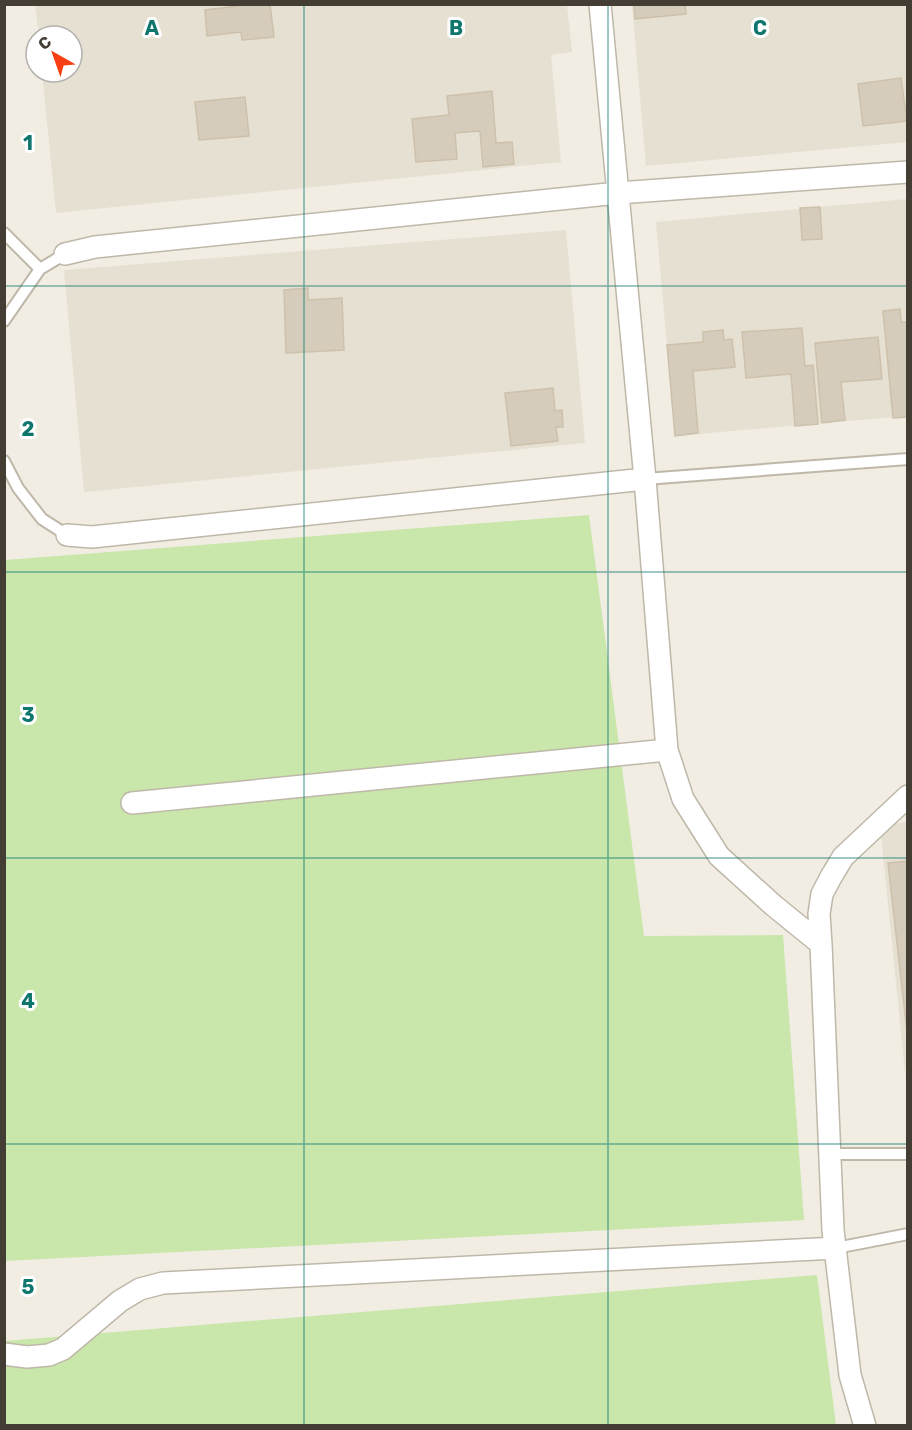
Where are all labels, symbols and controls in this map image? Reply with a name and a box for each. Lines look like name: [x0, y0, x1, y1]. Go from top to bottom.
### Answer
text: A: [145, 16, 160, 40]
text: B: [449, 16, 463, 40]
text: C: [753, 16, 767, 40]
north arrow: [24, 24, 84, 84]
text: С: [34, 32, 55, 54]
text: 1: [23, 131, 33, 155]
text: 2: [22, 417, 35, 441]
text: 3: [21, 703, 35, 727]
text: 4: [21, 989, 35, 1013]
text: 5: [22, 1275, 35, 1299]

